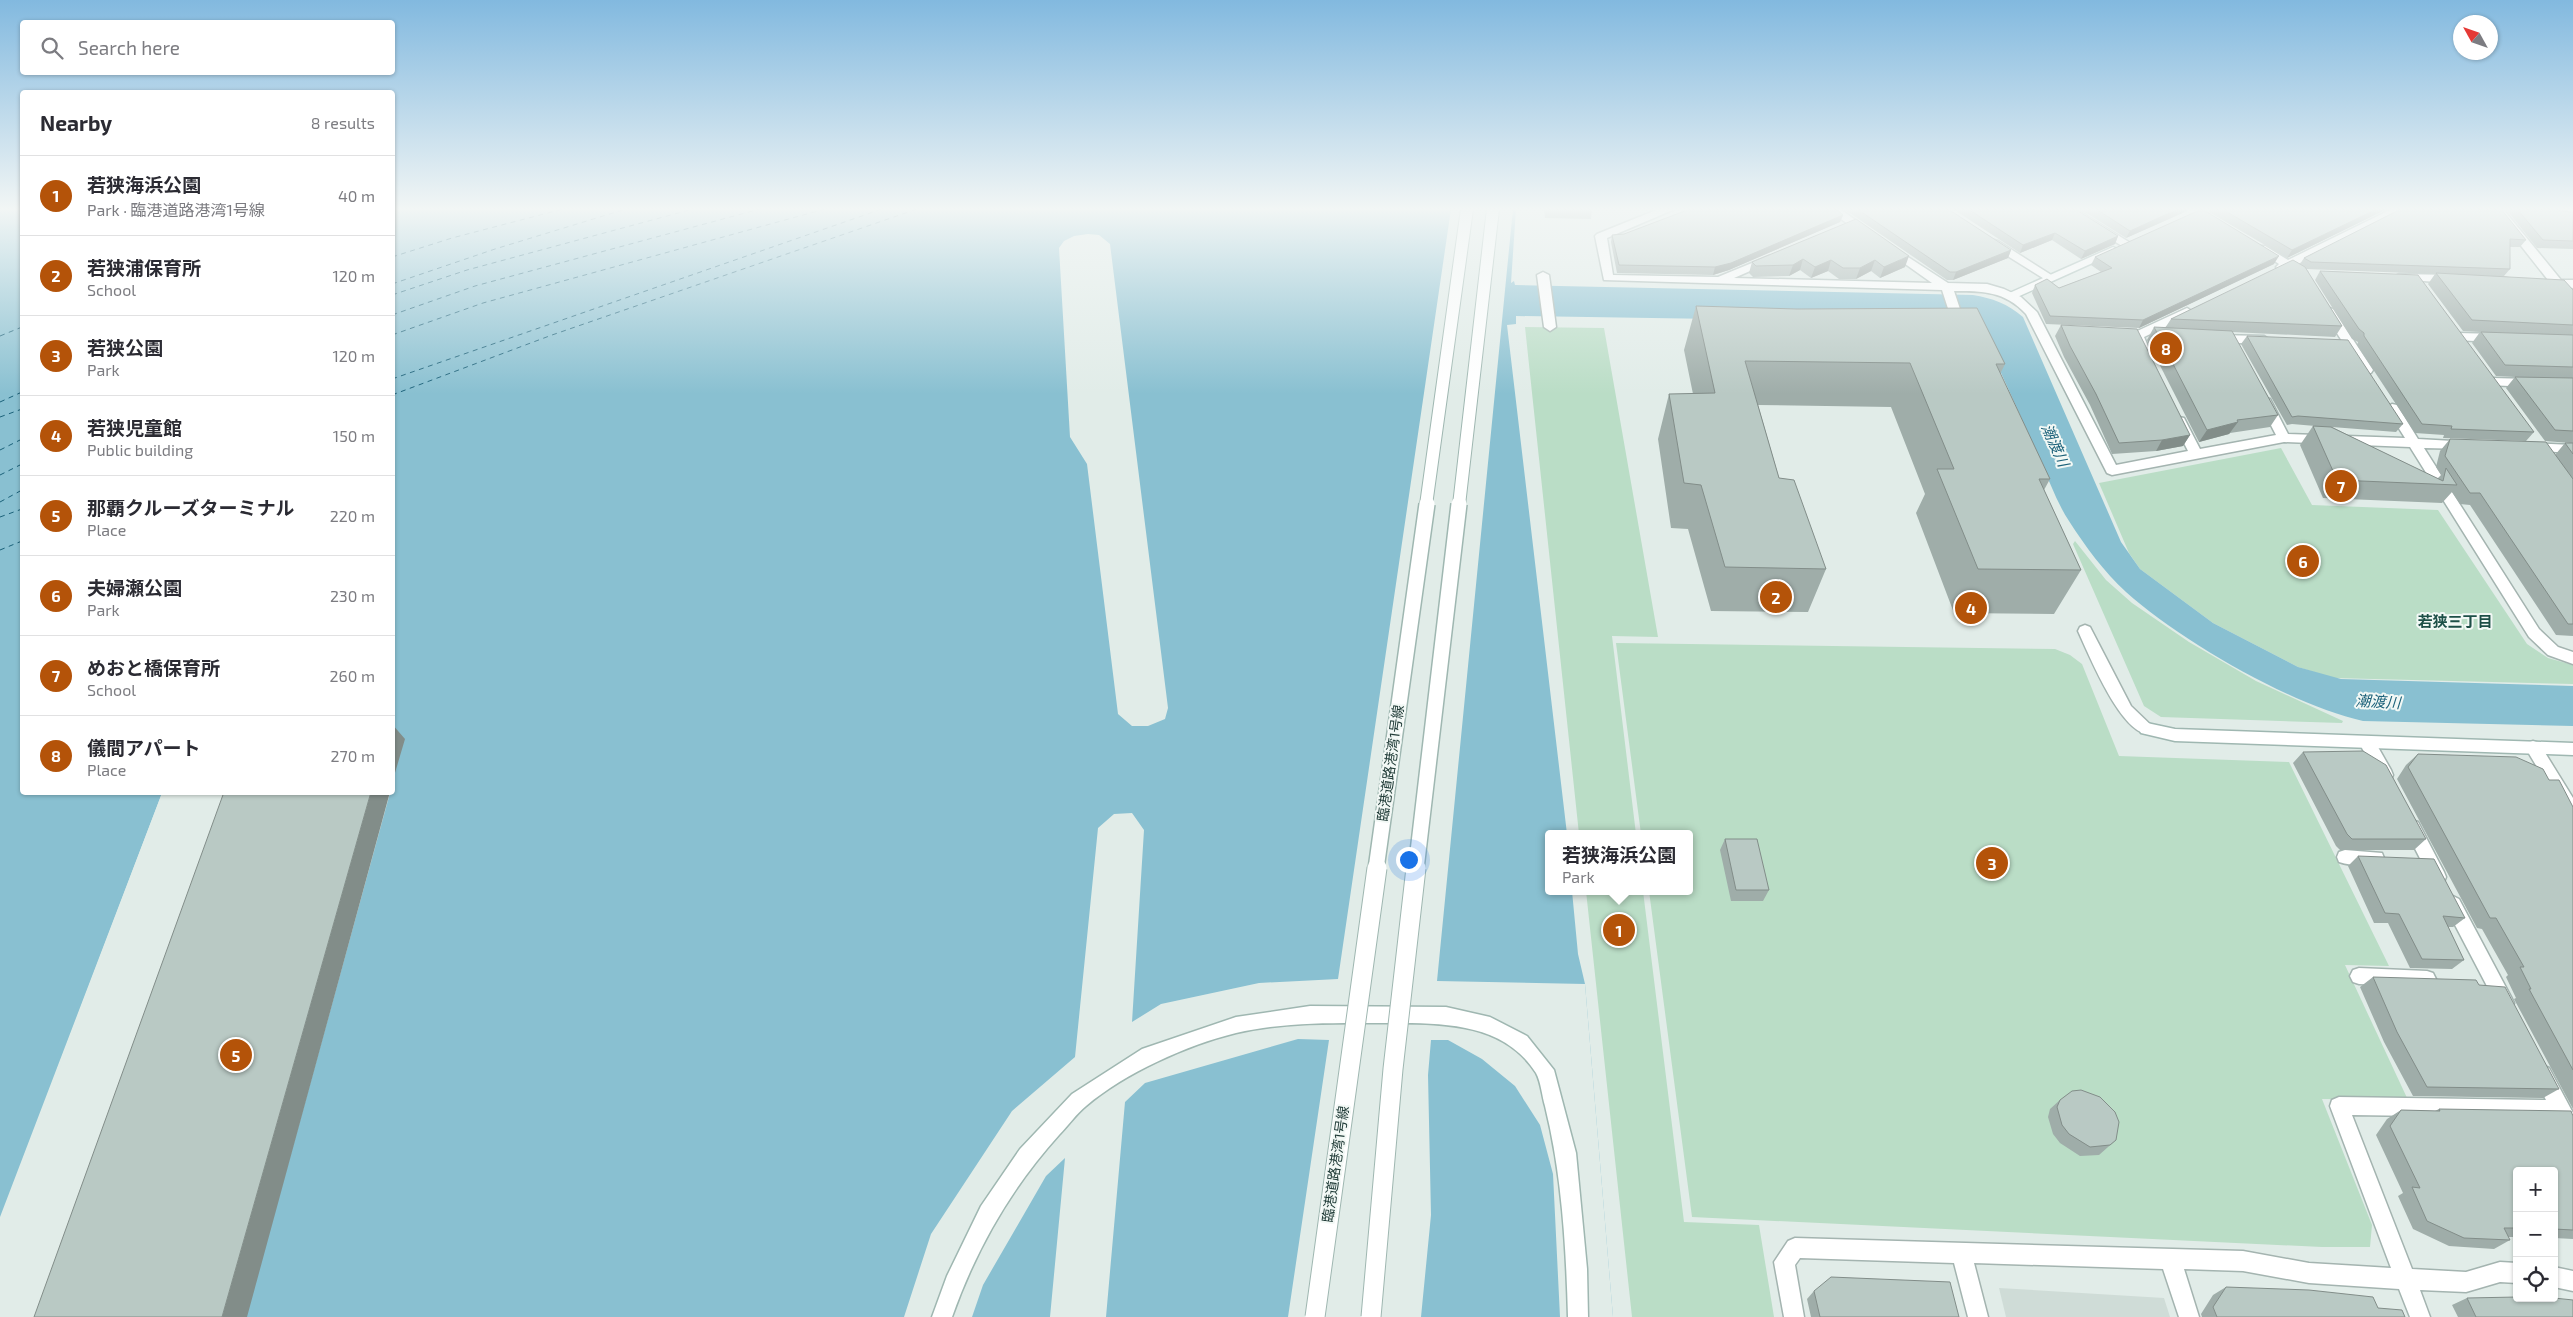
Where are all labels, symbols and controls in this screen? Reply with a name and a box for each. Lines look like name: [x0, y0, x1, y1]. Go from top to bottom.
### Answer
north arrow: [2453, 15, 2498, 60]
search box: [20, 20, 395, 75]
icon: search: [38, 34, 66, 62]
text: Search here: [78, 36, 180, 59]
text: Nearby: [40, 110, 112, 135]
text: 8 results: [311, 113, 375, 132]
text: 若狭海浜公園: [87, 173, 201, 196]
text: 1: [53, 186, 59, 205]
text: 40 m: [338, 186, 375, 205]
text: Park · 臨港道路港湾1号線: [87, 200, 265, 219]
text: 若狭浦保育所: [87, 256, 201, 279]
text: 2: [51, 266, 61, 285]
text: 120 m: [332, 266, 375, 285]
text: School: [87, 280, 136, 299]
pin: 8: [2150, 329, 2182, 367]
text: 若狭公園: [87, 336, 163, 359]
text: 3: [51, 346, 61, 365]
text: 120 m: [332, 346, 375, 365]
text: Park: [87, 360, 120, 379]
text: 若狭児童館: [87, 416, 182, 439]
water label: 潮渡川: [2039, 421, 2074, 471]
text: 4: [51, 426, 61, 445]
text: 150 m: [333, 426, 375, 445]
text: Public building: [87, 440, 193, 459]
pin: 7: [2325, 467, 2357, 505]
text: 那覇クルーズターミナル: [87, 496, 294, 519]
text: 5: [52, 506, 60, 525]
text: 220 m: [330, 506, 375, 525]
text: Place: [87, 520, 126, 539]
pin: 6: [2287, 542, 2319, 580]
text: 夫婦瀬公園: [87, 576, 182, 599]
pin: 2: [1760, 578, 1792, 616]
text: 6: [51, 586, 61, 605]
text: 230 m: [330, 586, 375, 605]
pin: 4: [1955, 589, 1987, 627]
text: Park: [87, 600, 120, 619]
district label: 若狭三丁目: [2417, 612, 2493, 630]
text: めおと橋保育所: [87, 656, 220, 679]
text: 7: [52, 666, 60, 685]
text: 260 m: [330, 666, 375, 685]
text: School: [87, 680, 136, 699]
water label: 潮渡川: [2355, 691, 2403, 711]
street label: 臨港道路港湾1号線: [1373, 704, 1407, 822]
text: 儀間アパート: [87, 736, 201, 759]
text: 8: [51, 746, 61, 765]
text: 270 m: [331, 746, 375, 765]
text: Place: [87, 760, 126, 779]
popup: [1545, 830, 1693, 895]
text: 若狭海浜公園: [1562, 843, 1676, 866]
pin: 3: [1976, 844, 2008, 882]
your location: [1396, 847, 1422, 873]
text: Park: [1562, 867, 1595, 886]
pin: 1: [1603, 911, 1635, 949]
pin: 5: [220, 1036, 252, 1074]
street label: 臨港道路港湾1号線: [1318, 1105, 1352, 1223]
map controls: [2513, 1167, 2558, 1302]
button: +: [2513, 1167, 2558, 1212]
button: −: [2513, 1212, 2558, 1257]
button: locate: [2513, 1257, 2558, 1302]

